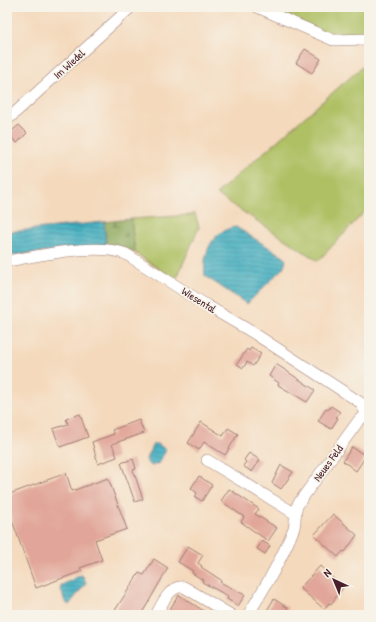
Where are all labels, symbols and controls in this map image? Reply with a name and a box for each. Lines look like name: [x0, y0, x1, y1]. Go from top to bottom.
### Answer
street label: Im Wiedel: [50, 46, 88, 82]
street label: Wiesental: [179, 284, 219, 316]
street label: Neues Feld: [310, 442, 346, 484]
north arrow: [314, 560, 354, 600]
text: N: [320, 566, 334, 580]

